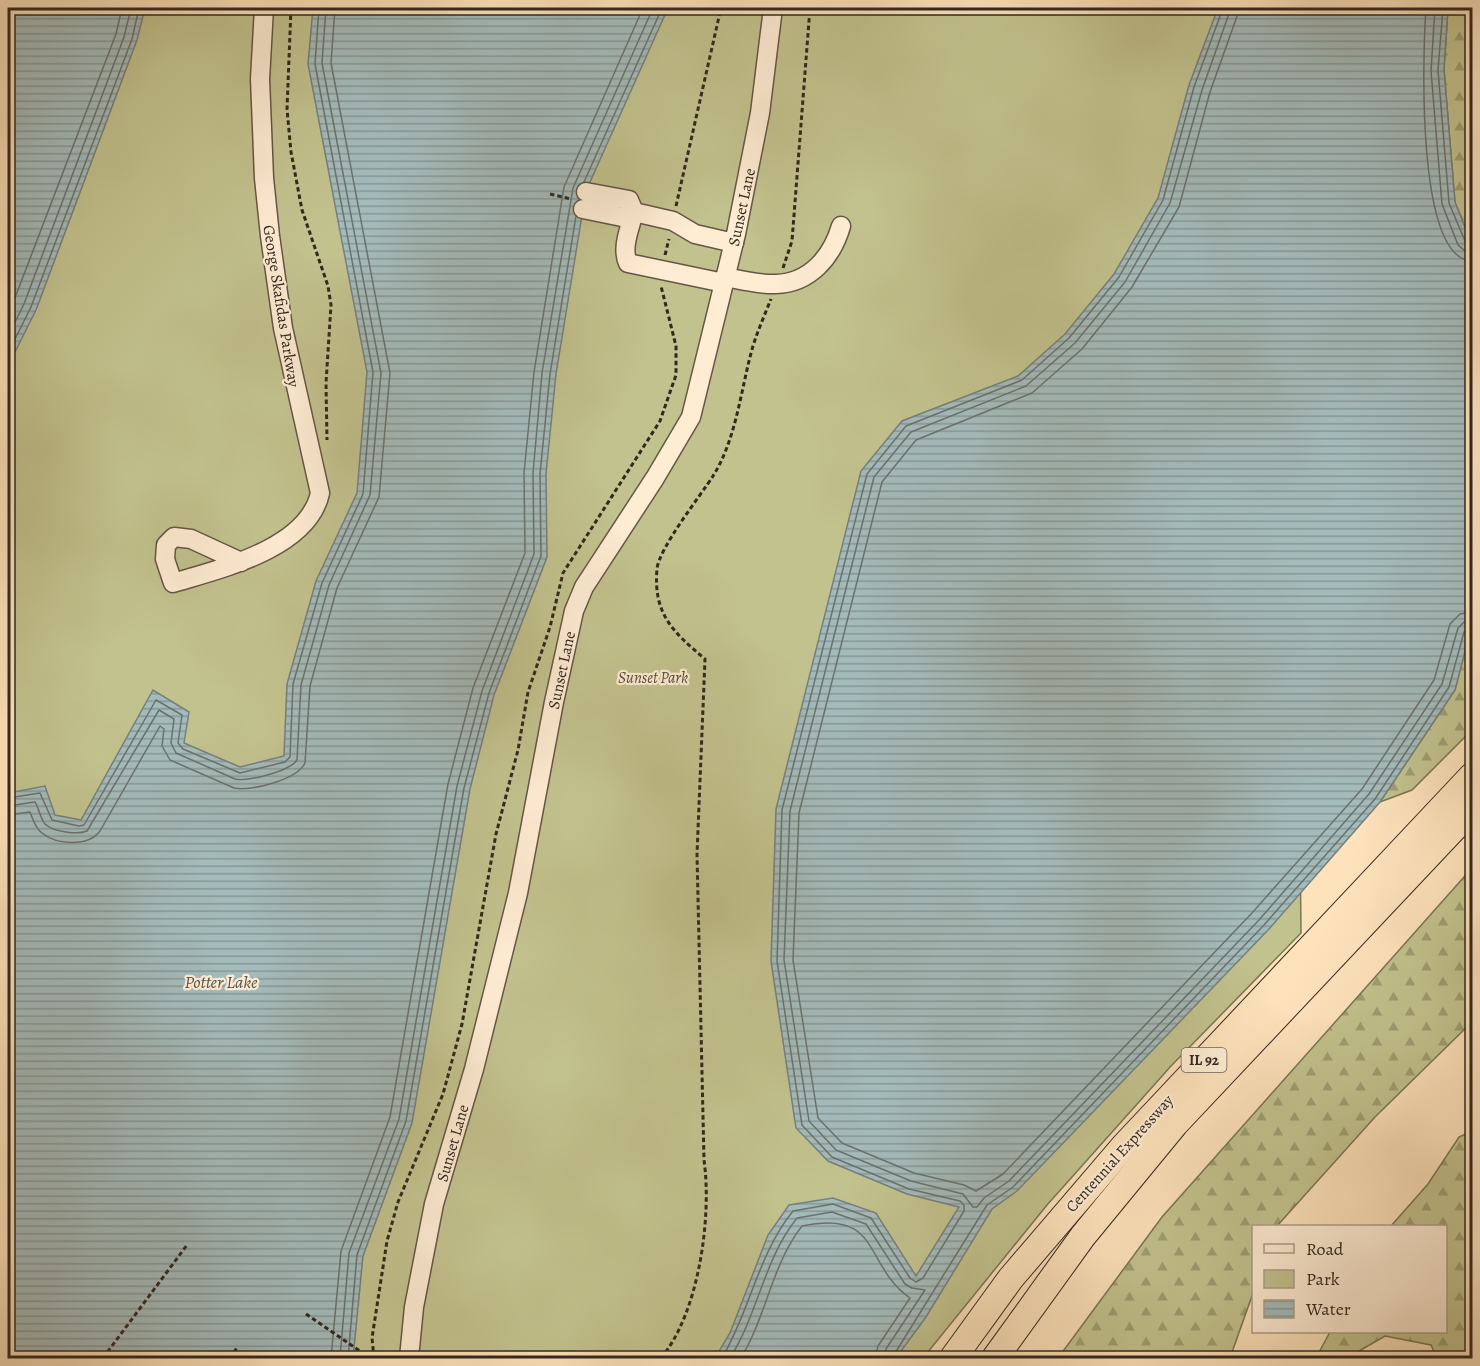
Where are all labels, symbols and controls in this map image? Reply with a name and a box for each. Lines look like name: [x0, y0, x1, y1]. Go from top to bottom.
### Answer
street label: Sunset Lane: [723, 166, 761, 248]
street label: George Skafidas Parkway: [257, 224, 305, 390]
street label: Sunset Lane: [543, 629, 581, 711]
park label: Sunset Park: [618, 667, 688, 689]
water label: Potter Lake: [185, 970, 258, 994]
road number: IL 92: [1182, 1048, 1226, 1072]
street label: Centennial Expressway: [1061, 1089, 1179, 1217]
street label: Sunset Lane: [431, 1102, 474, 1185]
legend: [1252, 1225, 1447, 1333]
text: Road: [1306, 1237, 1344, 1261]
text: Park: [1306, 1267, 1340, 1291]
text: Water: [1305, 1297, 1351, 1321]

